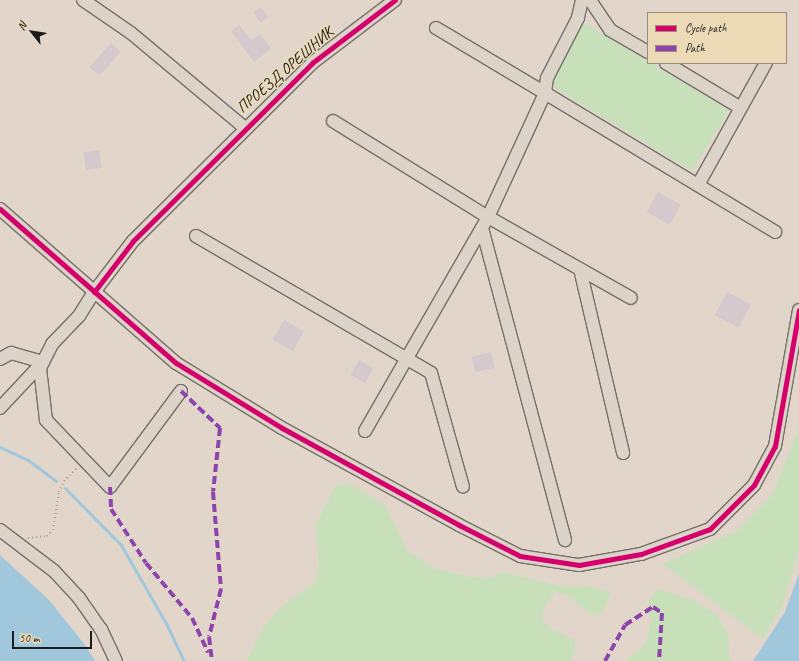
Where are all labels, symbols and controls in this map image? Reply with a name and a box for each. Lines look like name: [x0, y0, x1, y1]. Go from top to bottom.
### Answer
north arrow: [12, 12, 52, 52]
legend: [647, 12, 787, 64]
text: N: [14, 20, 29, 32]
text: Cycle path: [685, 20, 727, 36]
street label: ПРОЕЗД ОРЕШНИК: [233, 23, 337, 117]
text: Path: [685, 40, 705, 56]
scale bar: [14, 623, 94, 649]
text: 50 m: [19, 630, 39, 646]

